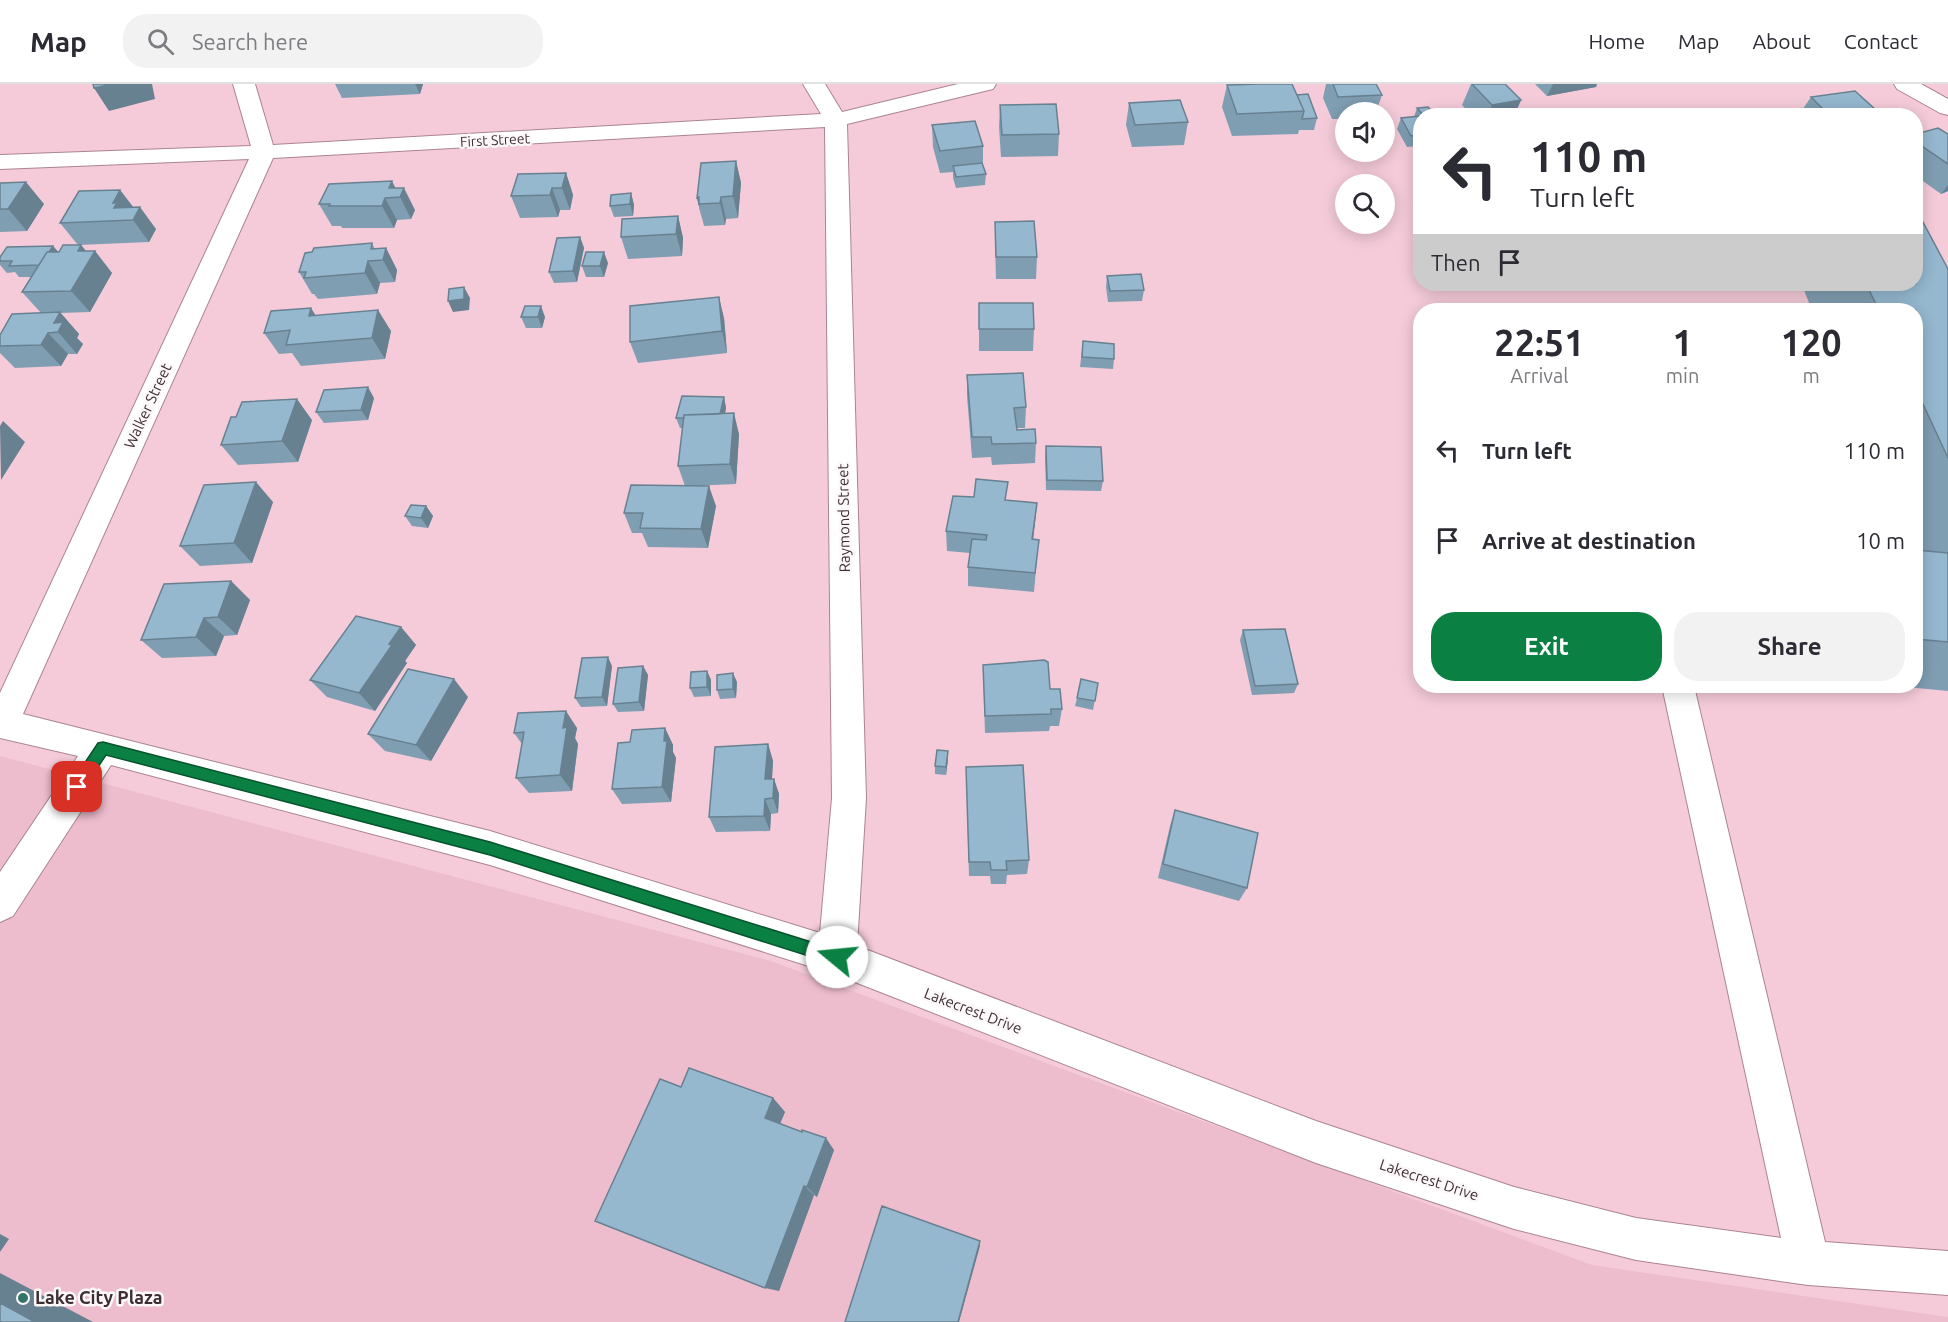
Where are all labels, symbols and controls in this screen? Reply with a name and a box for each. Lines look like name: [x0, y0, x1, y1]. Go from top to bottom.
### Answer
search box: [123, 14, 543, 68]
icon: search: [144, 25, 177, 58]
text: Map: [30, 26, 87, 57]
text: Search here: [192, 29, 308, 54]
text: Home: [1588, 29, 1645, 53]
text: Map: [1678, 29, 1719, 53]
text: About: [1752, 29, 1811, 53]
text: Contact: [1844, 29, 1918, 53]
map controls: [1335, 102, 1395, 234]
button: sound: [1335, 102, 1395, 162]
street label: First Street: [460, 130, 531, 150]
icon: left: [1431, 132, 1509, 210]
text: 110 m: [1530, 133, 1647, 180]
button: search: [1335, 174, 1395, 234]
text: Turn left: [1530, 182, 1634, 212]
icon: arrive: [1493, 246, 1526, 279]
text: Then: [1431, 250, 1481, 275]
text: 22:51: [1494, 322, 1584, 363]
text: 1: [1672, 322, 1693, 363]
text: 120: [1781, 322, 1842, 363]
street label: Walker Street: [120, 361, 175, 451]
text: Arrival: [1510, 364, 1569, 387]
text: min: [1666, 364, 1699, 387]
text: m: [1803, 364, 1820, 387]
icon: left: [1431, 434, 1464, 467]
text: Turn left: [1482, 438, 1572, 463]
text: 110 m: [1844, 438, 1905, 463]
street label: Raymond Street: [834, 463, 853, 572]
icon: arrive: [1431, 524, 1464, 557]
text: Arrive at destination: [1482, 528, 1696, 553]
text: 10 m: [1856, 528, 1905, 553]
button: Exit: [1431, 612, 1662, 681]
button: Share: [1674, 612, 1905, 681]
pin: [51, 761, 102, 812]
icon: arrive: [60, 770, 93, 803]
position arrow: [805, 925, 869, 989]
street label: Lakecrest Drive: [922, 984, 1024, 1037]
street label: Lakecrest Drive: [1377, 1155, 1481, 1204]
place label: Lake City Plaza: [35, 1287, 162, 1307]
marker: Lake City Plaza: [16, 1291, 30, 1305]

